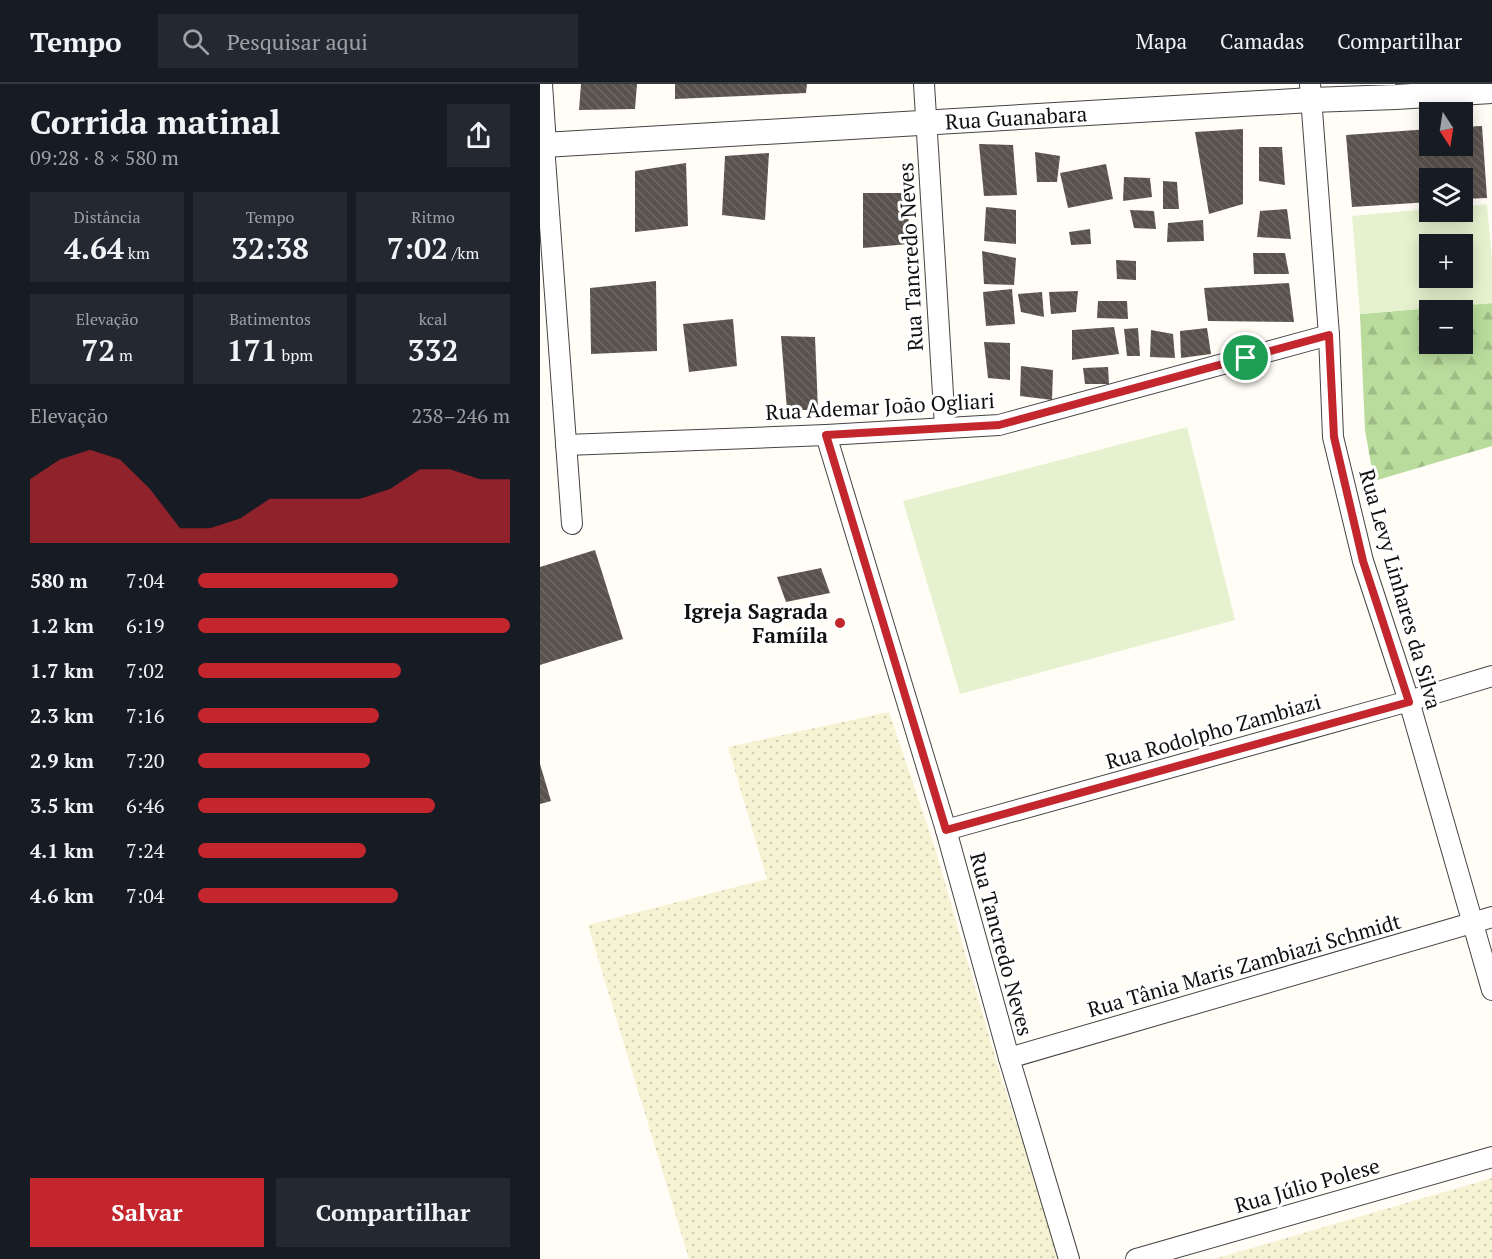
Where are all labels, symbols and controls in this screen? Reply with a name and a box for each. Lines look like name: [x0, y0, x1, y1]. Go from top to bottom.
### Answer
search box: [158, 14, 578, 68]
text: Tempo: [30, 23, 122, 60]
icon: search: [179, 25, 212, 58]
text: Pesquisar aqui: [227, 27, 368, 56]
text: Mapa: [1136, 27, 1187, 55]
text: Camadas: [1220, 27, 1304, 55]
text: Compartilhar: [1337, 27, 1462, 55]
street label: Rua Guanabara: [944, 99, 1088, 135]
text: Corrida matinal: [30, 100, 280, 143]
north arrow: [1419, 102, 1473, 156]
map controls: [1419, 102, 1473, 354]
button: share: [447, 104, 510, 167]
text: 09:28 · 8 × 580 m: [30, 144, 179, 171]
street label: Rua Tancredo Neves: [891, 162, 929, 352]
button: layers: [1419, 168, 1473, 222]
text: Distância: [74, 206, 140, 228]
text: Tempo: [246, 206, 294, 228]
text: Ritmo: [411, 206, 455, 228]
text: 4.64: [64, 228, 124, 268]
text: 32:38: [231, 228, 309, 268]
text: 7:02: [387, 228, 448, 268]
button: +: [1419, 234, 1473, 288]
text: km: [124, 242, 150, 264]
text: /km: [448, 242, 479, 264]
button: −: [1419, 300, 1473, 354]
text: Elevação: [76, 308, 138, 330]
text: Batimentos: [229, 308, 311, 330]
text: kcal: [419, 308, 447, 330]
text: 72: [81, 330, 115, 370]
text: 171: [227, 330, 278, 370]
text: 332: [408, 330, 458, 370]
pin: [1220, 332, 1271, 383]
icon: arrive: [1229, 341, 1262, 374]
text: m: [115, 344, 133, 366]
text: bpm: [278, 344, 313, 366]
street label: Rua Ademar João Ogliari: [765, 386, 995, 426]
text: Elevação: [30, 402, 108, 429]
text: 238–246 m: [411, 402, 510, 429]
street label: Rua Levy Linhares da Silva: [1353, 466, 1449, 713]
text: 580 m: [30, 567, 88, 594]
text: 7:04: [126, 567, 165, 594]
place label: Igreja Sagrada Famíila: [684, 597, 828, 649]
text: 1.2 km: [30, 612, 94, 639]
text: 6:19: [126, 612, 165, 639]
marker: Igreja Sagrada Famíila: [833, 616, 847, 630]
text: 1.7 km: [30, 657, 94, 684]
text: 7:02: [126, 657, 165, 684]
street label: Rua Rodolpho Zambiazi: [1102, 687, 1324, 775]
text: 2.3 km: [30, 702, 94, 729]
text: 7:16: [126, 702, 165, 729]
text: 2.9 km: [30, 747, 94, 774]
text: 7:20: [126, 747, 165, 774]
text: 3.5 km: [30, 792, 94, 819]
text: 6:46: [126, 792, 165, 819]
text: 4.1 km: [30, 837, 94, 864]
text: 7:24: [126, 837, 165, 864]
street label: Rua Tancredo Neves: [964, 849, 1040, 1039]
text: 4.6 km: [30, 882, 94, 909]
text: 7:04: [126, 882, 165, 909]
street label: Rua Tânia Maris Zambiazi Schmidt: [1084, 907, 1404, 1023]
street label: Rua Júlio Polese: [1231, 1151, 1383, 1219]
button: Salvar: [30, 1178, 264, 1247]
button: Compartilhar: [276, 1178, 510, 1247]

